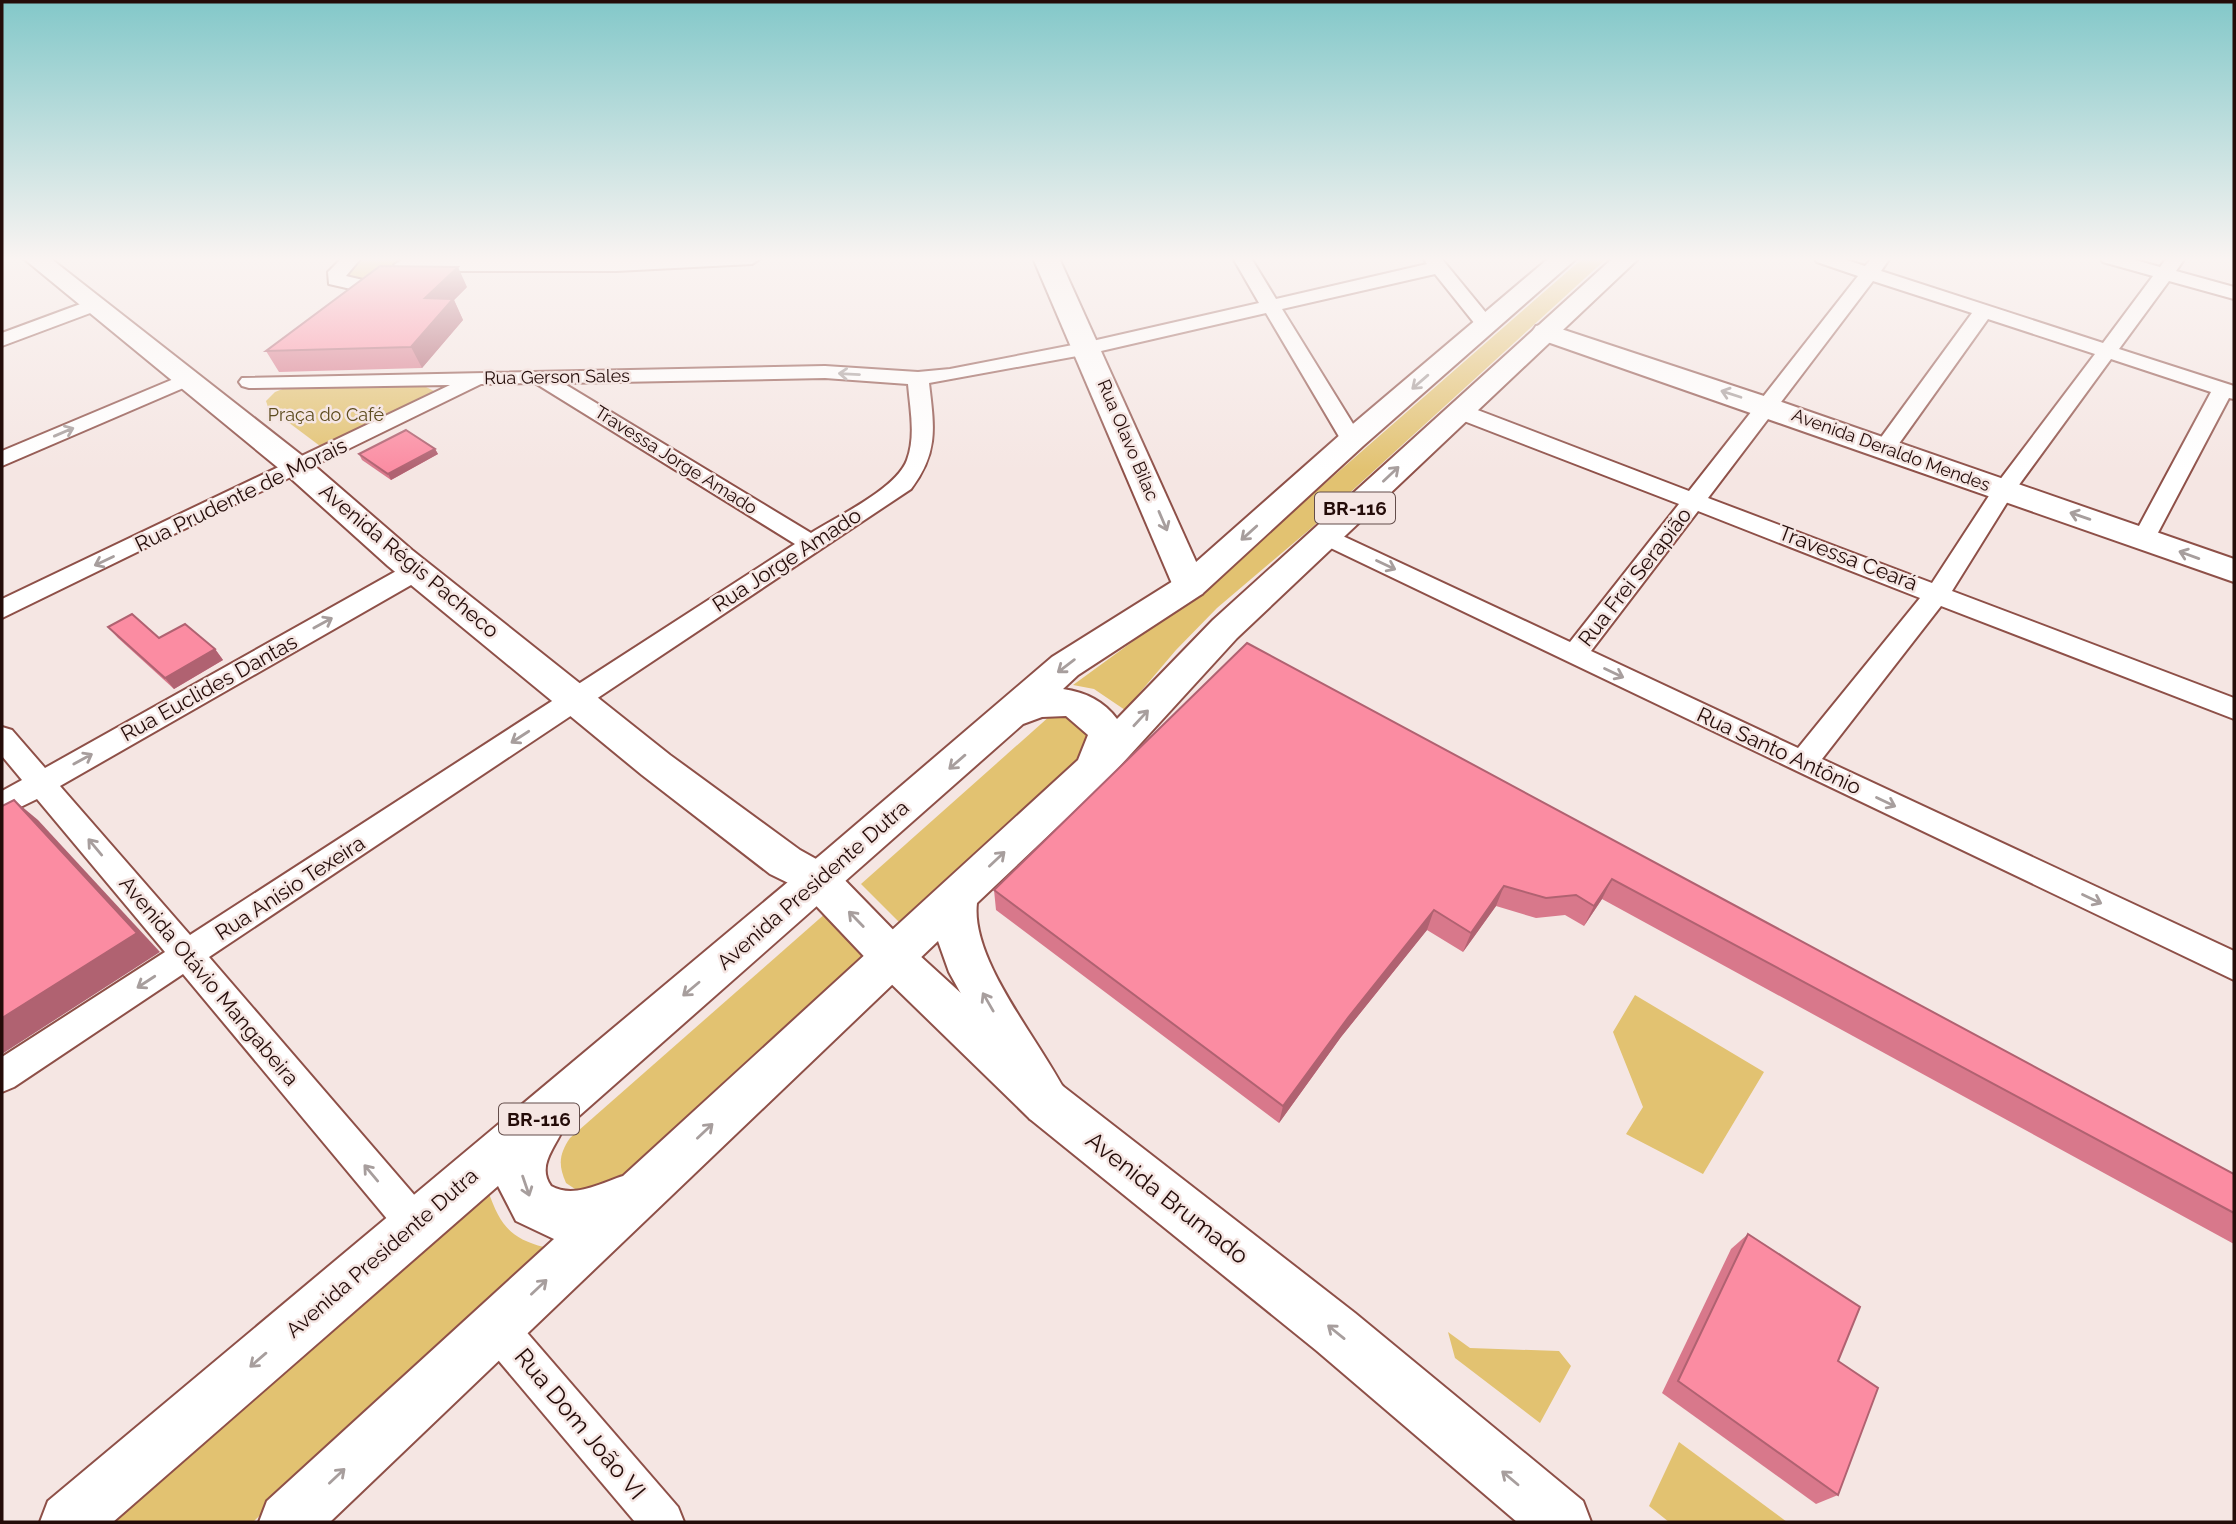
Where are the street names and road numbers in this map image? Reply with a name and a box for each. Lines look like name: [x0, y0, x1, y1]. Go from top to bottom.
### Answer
street label: Rua Gerson Sales: [484, 365, 630, 388]
street label: Rua Olavo Bilac: [1093, 376, 1164, 504]
street label: Travessa Jorge Amado: [591, 401, 762, 518]
street label: Avenida Deraldo Mendes: [1789, 404, 1993, 495]
street label: Rua Prudente de Morais: [131, 432, 351, 557]
street label: Avenida Régis Pacheco: [315, 478, 504, 643]
road number: BR-116: [1315, 492, 1395, 524]
street label: Rua Jorge Amado: [708, 502, 866, 617]
street label: Rua Frei Serapião: [1573, 502, 1696, 651]
street label: Travessa Ceará: [1775, 520, 1921, 595]
street label: Rua Euclides Dantas: [116, 629, 301, 746]
street label: Rua Santo Antônio: [1693, 702, 1865, 800]
street label: Avenida Presidente Dutra: [712, 795, 914, 975]
street label: Rua Anísio Texeira: [210, 830, 369, 945]
street label: Avenida Otávio Mangabeira: [114, 871, 304, 1091]
road number: BR-116: [499, 1104, 579, 1134]
street label: Avenida Brumado: [1080, 1125, 1254, 1270]
street label: Avenida Presidente Dutra: [281, 1163, 483, 1343]
street label: Rua Dom João VI: [509, 1342, 652, 1505]

